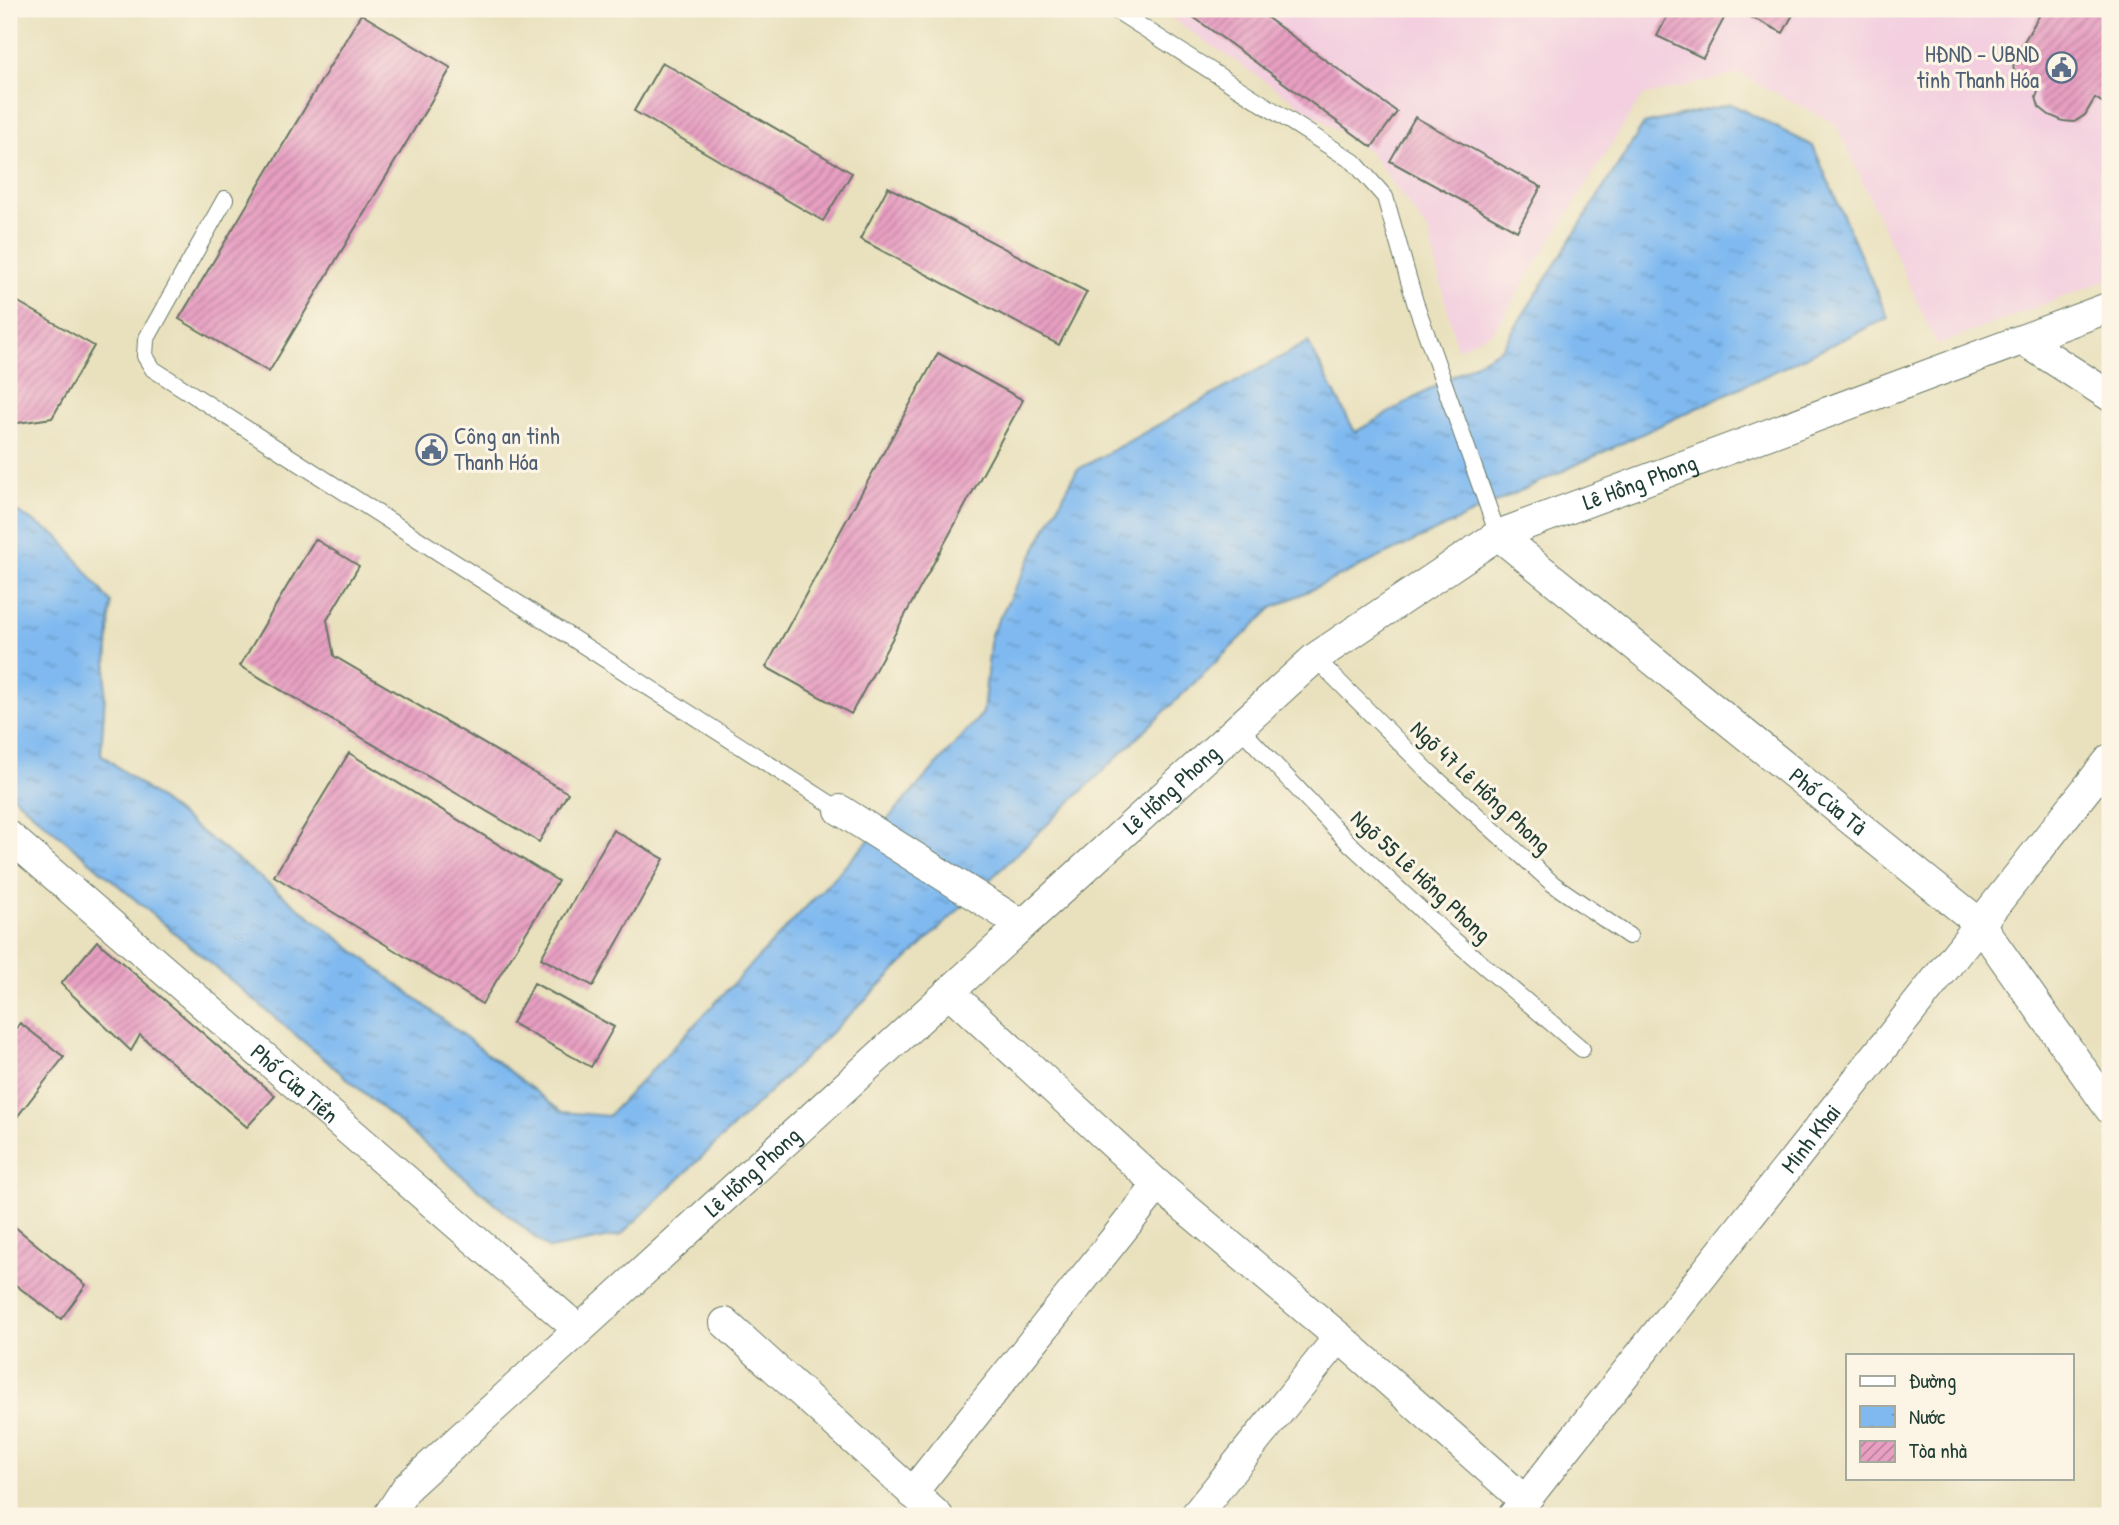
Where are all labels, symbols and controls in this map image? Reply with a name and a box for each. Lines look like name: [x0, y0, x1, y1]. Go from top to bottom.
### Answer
place label: HĐND - UBND tỉnh Thanh Hóa: [1917, 38, 2039, 95]
public building icon: HĐND - UBND tỉnh Thanh Hóa: [2045, 50, 2079, 84]
place label: Công an tỉnh Thanh Hóa: [454, 420, 560, 477]
public building icon: Công an tỉnh Thanh Hóa: [414, 432, 448, 466]
street label: Lê Hồng Phong: [1578, 446, 1701, 517]
street label: Ngõ 47 Lê Hồng Phong: [1404, 713, 1558, 860]
street label: Lê Hồng Phong: [1116, 737, 1225, 841]
street label: Phố Cửa Tả: [1783, 760, 1874, 842]
street label: Ngõ 55 Lê Hồng Phong: [1344, 802, 1498, 949]
street label: Phố Cửa Tiền: [244, 1036, 346, 1130]
street label: Minh Khai: [1773, 1097, 1847, 1179]
street label: Lê Hồng Phong: [697, 1120, 806, 1223]
legend: [1846, 1354, 2074, 1480]
text: Đường: [1909, 1366, 1956, 1395]
text: Nước: [1909, 1402, 1946, 1431]
text: Tòa nhà: [1909, 1436, 1967, 1465]

